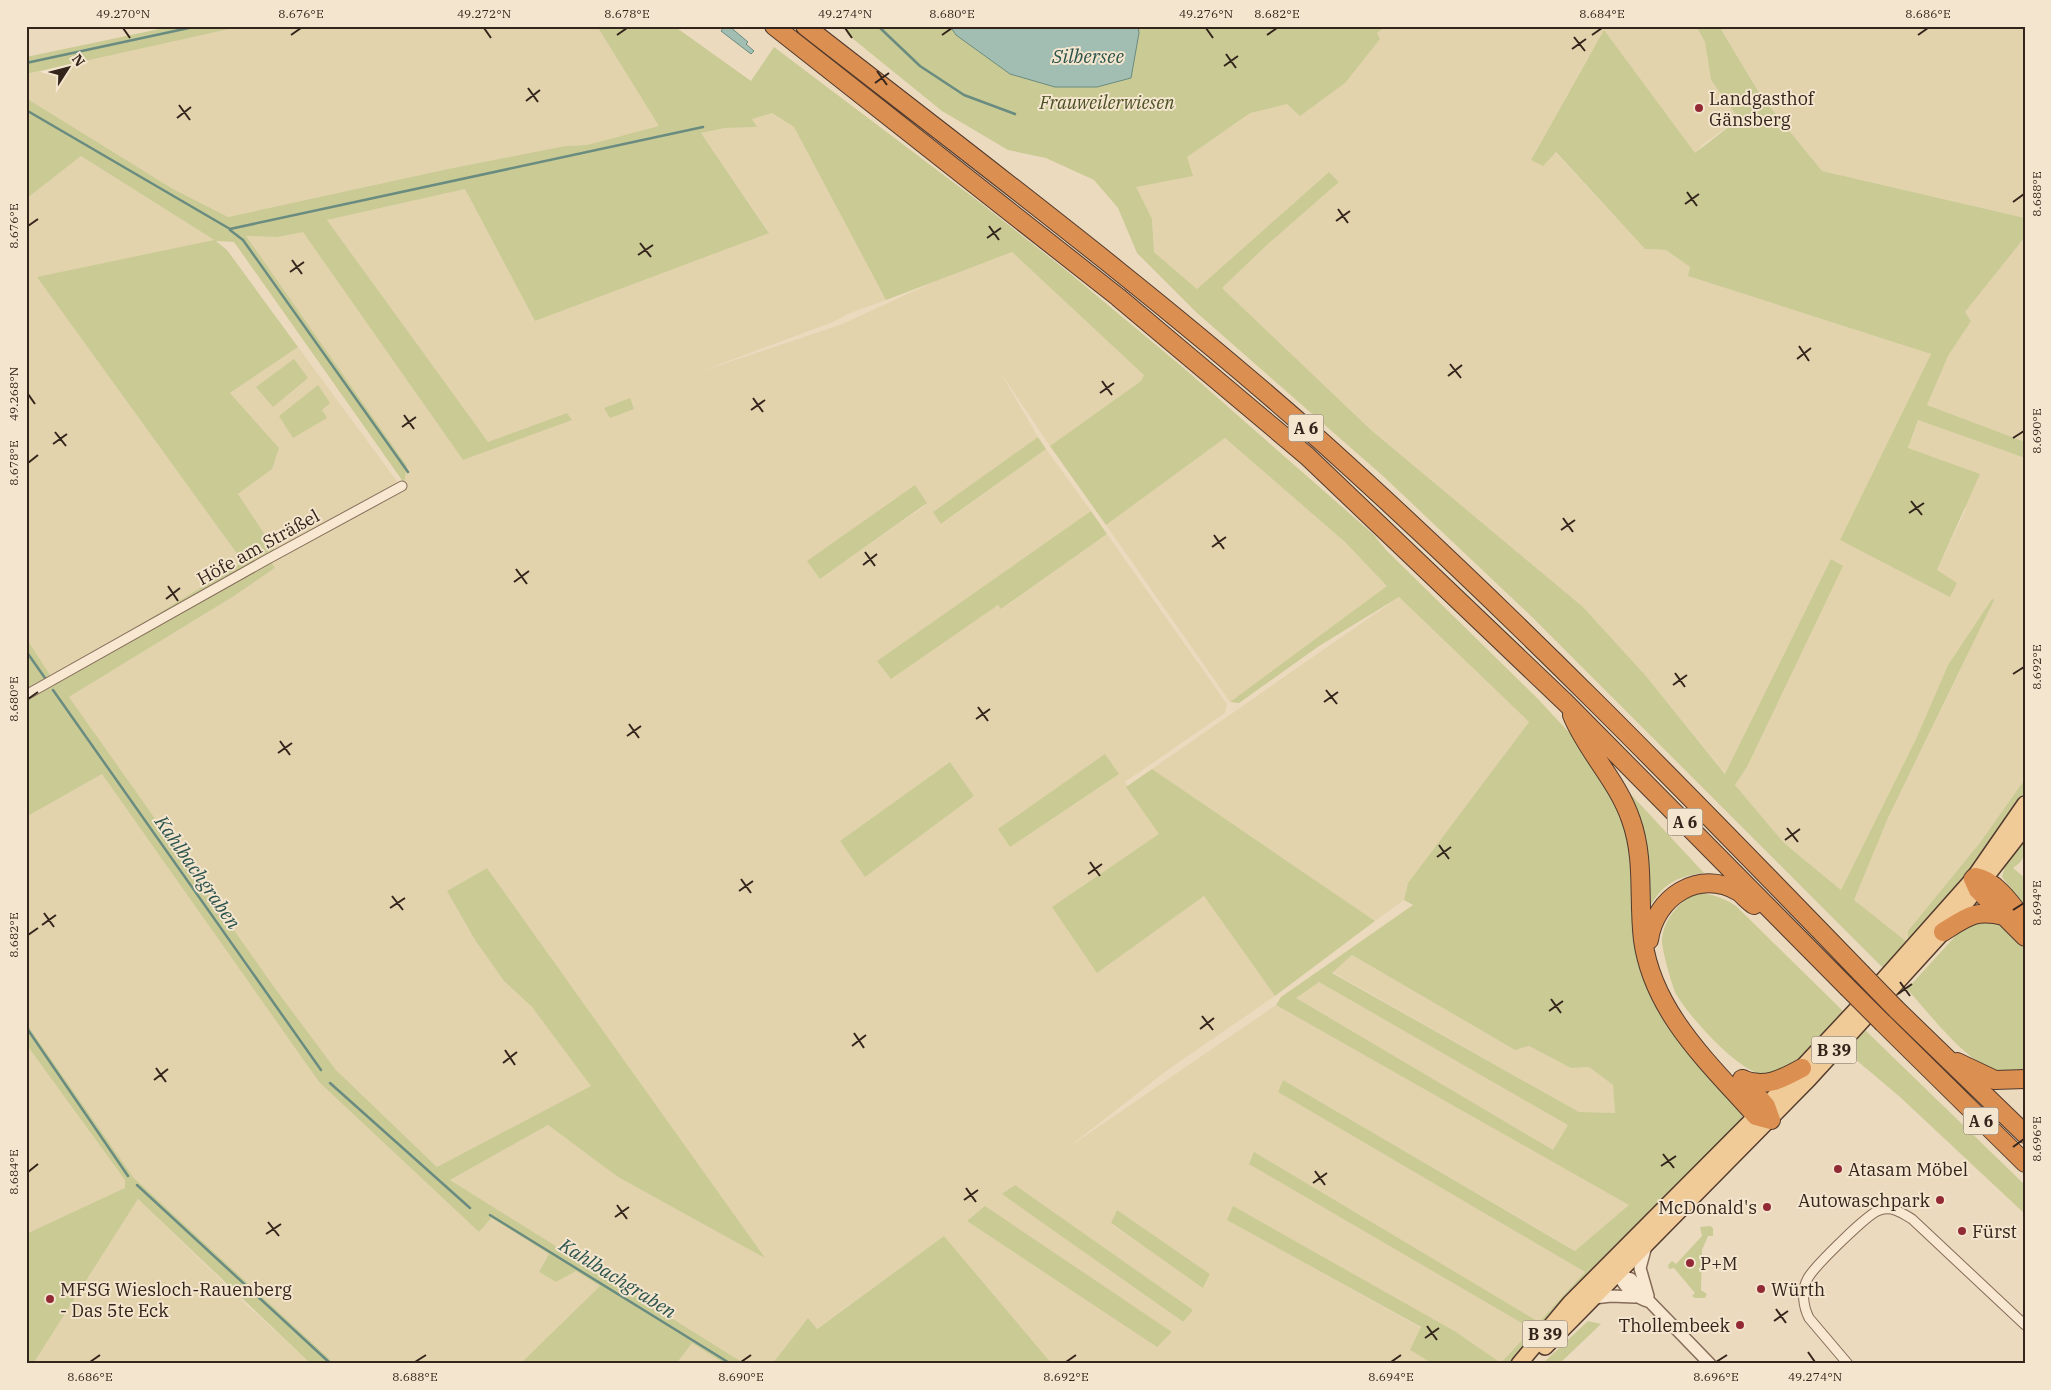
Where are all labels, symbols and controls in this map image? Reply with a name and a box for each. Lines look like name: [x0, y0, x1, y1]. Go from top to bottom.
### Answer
text: 49.270°N: [96, 6, 150, 21]
text: 8.676°E: [278, 6, 324, 21]
text: 49.272°N: [457, 6, 511, 21]
text: 8.678°E: [604, 6, 650, 21]
text: 49.274°N: [818, 6, 872, 21]
text: 8.680°E: [929, 6, 975, 21]
text: 49.276°N: [1179, 6, 1233, 21]
text: 8.682°E: [1254, 6, 1300, 21]
text: 8.684°E: [1579, 6, 1625, 21]
text: 8.686°E: [1905, 6, 1951, 21]
north arrow: [42, 42, 92, 92]
water label: Silbersee: [1051, 44, 1125, 68]
text: N: [68, 51, 89, 70]
place label: Landgasthof Gänsberg: [1709, 87, 1816, 131]
park label: Frauweilerwiesen: [1039, 91, 1175, 114]
marker: Landgasthof Gänsberg: [1693, 102, 1705, 114]
text: 8.688°E: [2029, 171, 2044, 217]
text: 8.676°E: [6, 203, 21, 249]
text: 49.268°N: [6, 367, 21, 421]
text: 8.690°E: [2029, 408, 2044, 454]
road number: A 6: [1288, 414, 1324, 442]
text: 8.678°E: [6, 440, 21, 486]
street label: Höfe am Sträßel: [193, 504, 323, 590]
text: 8.692°E: [2029, 644, 2044, 690]
text: 8.680°E: [6, 676, 21, 722]
road number: A 6: [1668, 809, 1702, 836]
water label: Kahlbachgraben: [149, 810, 246, 934]
text: 8.694°E: [2029, 880, 2044, 926]
text: 8.682°E: [6, 912, 21, 958]
road number: B 39: [1812, 1036, 1856, 1064]
road number: A 6: [1964, 1108, 1998, 1134]
text: 8.696°E: [2029, 1116, 2044, 1162]
text: 8.684°E: [6, 1149, 21, 1195]
place label: Atasam Möbel: [1848, 1158, 1968, 1181]
marker: Atasam Möbel: [1832, 1163, 1844, 1175]
place label: Autowaschpark: [1798, 1189, 1930, 1212]
marker: Autowaschpark: [1934, 1194, 1946, 1206]
place label: McDonald's: [1658, 1196, 1757, 1219]
marker: McDonald's: [1761, 1201, 1773, 1213]
place label: Fürst: [1972, 1220, 2017, 1243]
marker: Fürst: [1956, 1225, 1968, 1237]
water label: Kahlbachgraben: [554, 1232, 681, 1324]
place label: P+M: [1700, 1252, 1738, 1275]
marker: P+M: [1684, 1257, 1696, 1269]
place label: MFSG Wiesloch-Rauenberg - Das 5te Eck: [60, 1278, 292, 1322]
place label: Würth: [1771, 1278, 1825, 1301]
marker: Würth: [1755, 1283, 1767, 1295]
marker: MFSG Wiesloch-Rauenberg - Das 5te Eck: [44, 1293, 56, 1305]
place label: Thollembeek: [1619, 1314, 1730, 1337]
marker: Thollembeek: [1734, 1319, 1746, 1331]
road number: B 39: [1522, 1320, 1568, 1348]
text: 8.686°E: [67, 1369, 113, 1384]
text: 8.688°E: [392, 1369, 438, 1384]
text: 8.690°E: [718, 1369, 764, 1384]
text: 8.692°E: [1043, 1369, 1089, 1384]
text: 8.694°E: [1368, 1369, 1414, 1384]
text: 8.696°E: [1693, 1369, 1739, 1384]
text: 49.274°N: [1788, 1369, 1842, 1384]

